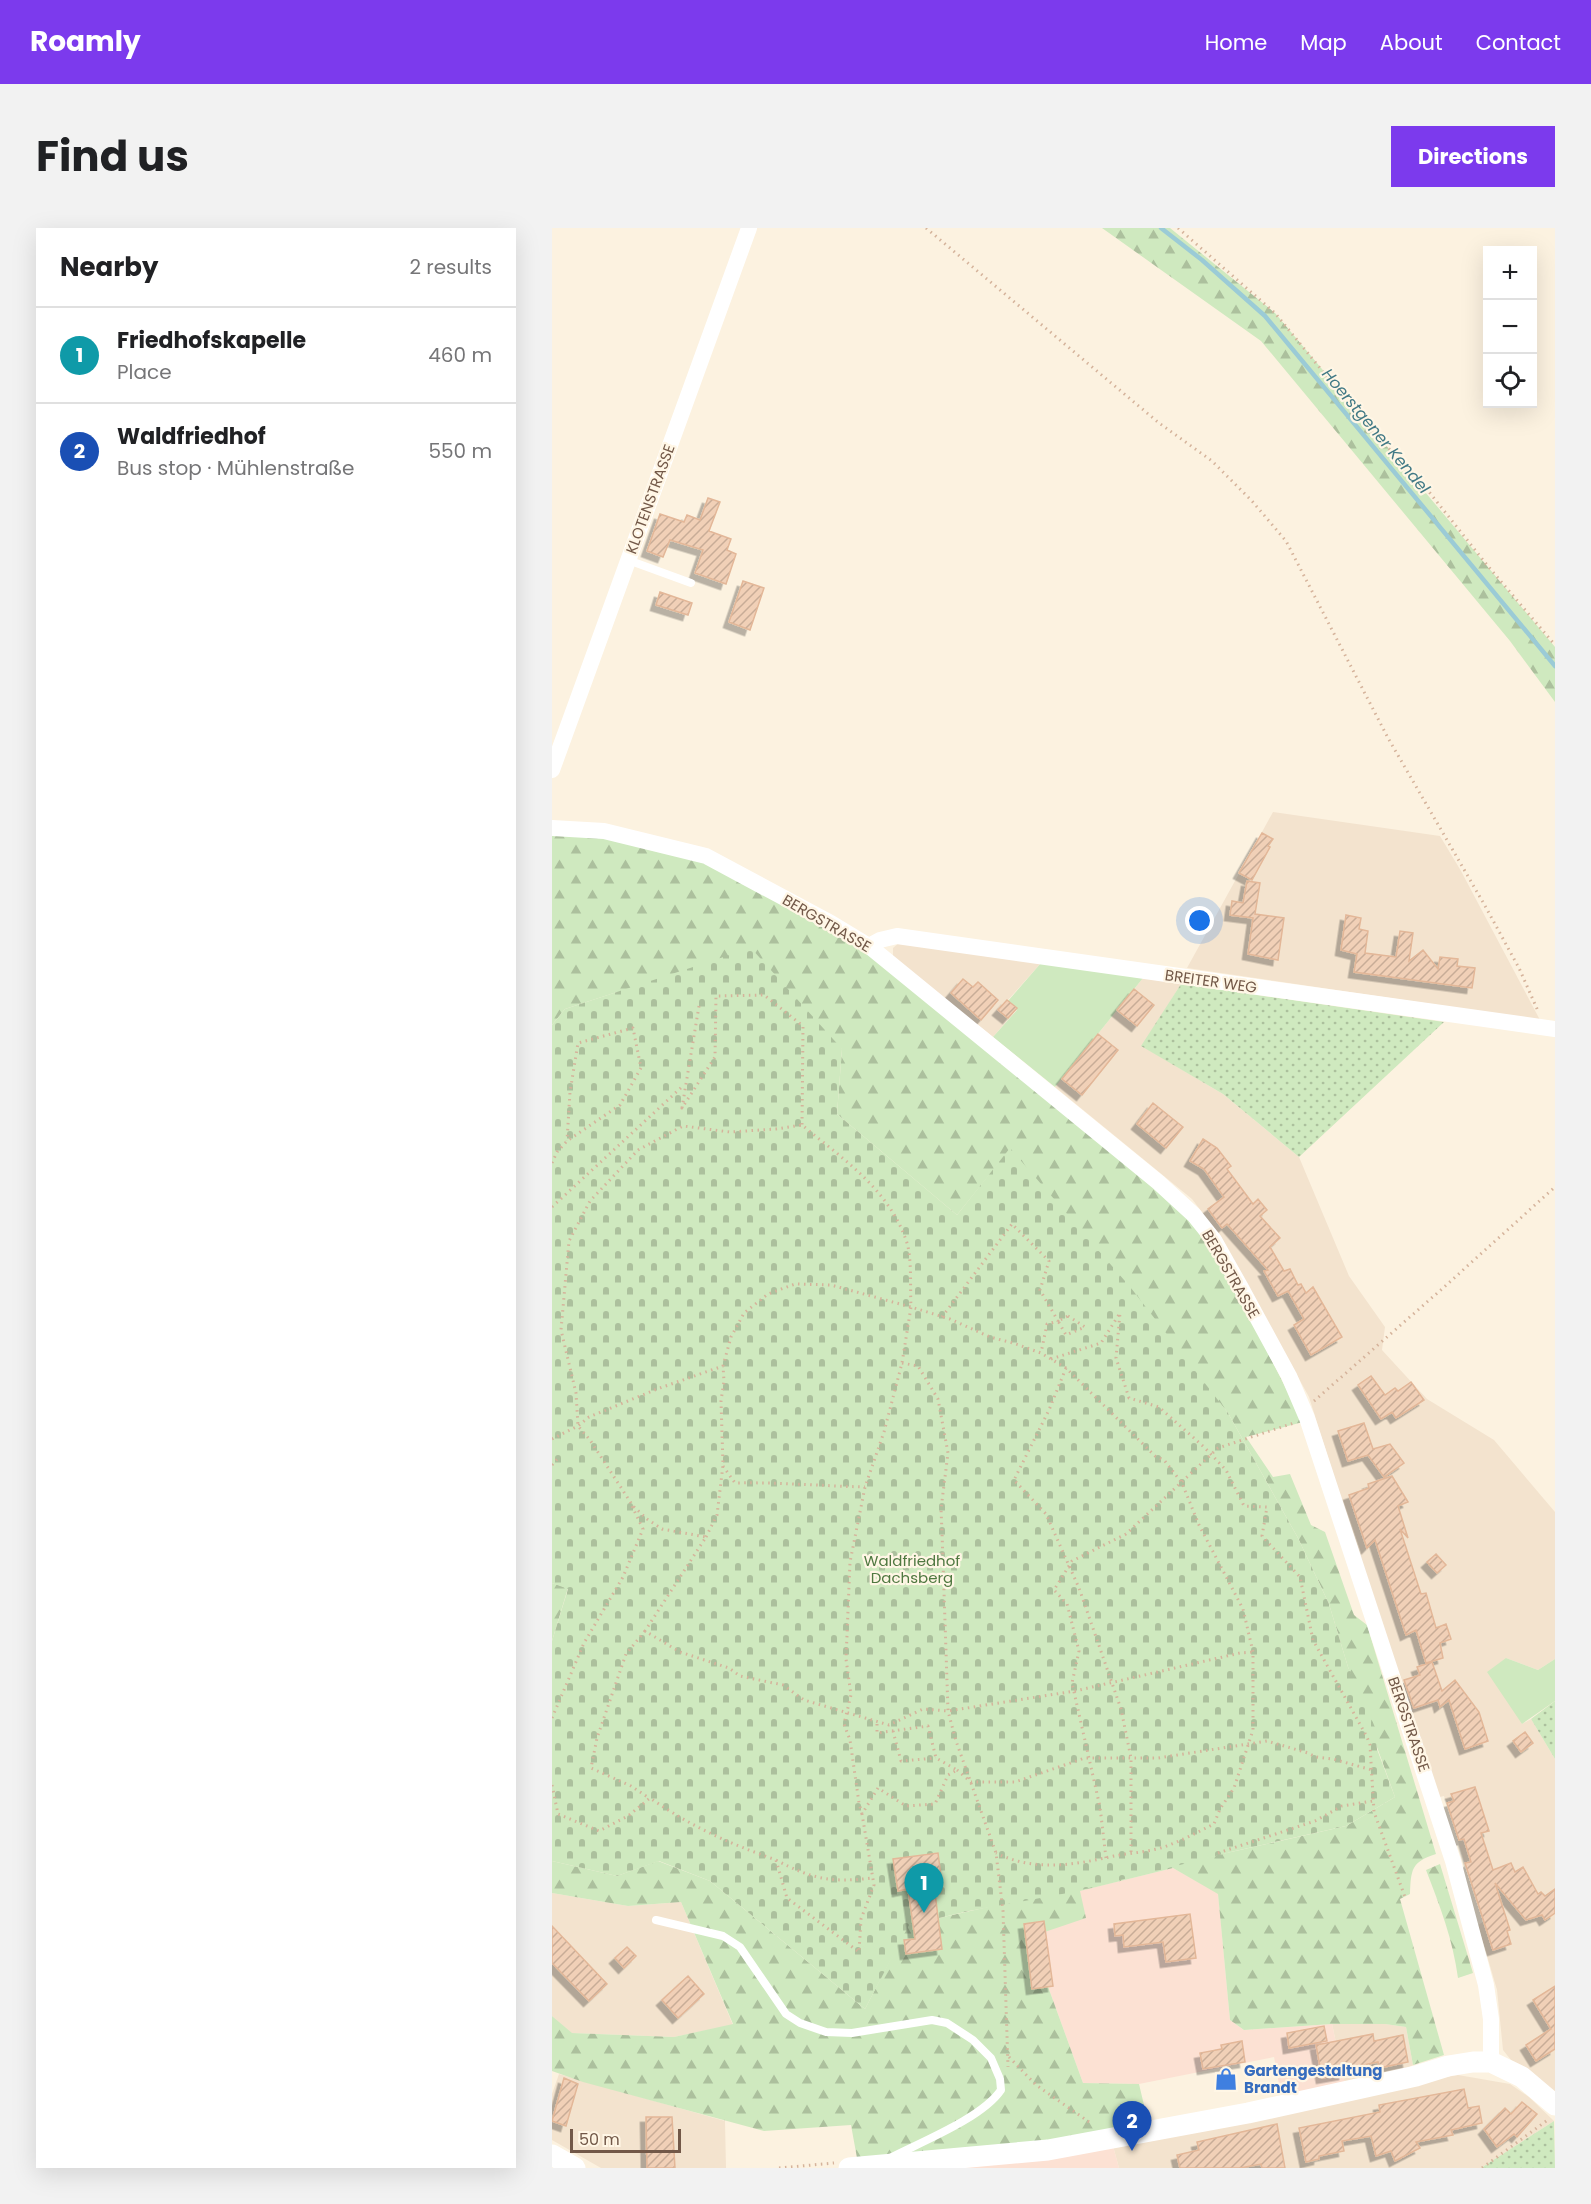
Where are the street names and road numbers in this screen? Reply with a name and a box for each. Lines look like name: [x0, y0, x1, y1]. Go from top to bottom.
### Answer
street label: KLOTENSTRASSE: [620, 441, 680, 557]
street label: BERGSTRASSE: [779, 889, 875, 957]
street label: BREITER WEG: [1164, 964, 1259, 998]
street label: BERGSTRASSE: [1197, 1226, 1265, 1322]
street label: BERGSTRASSE: [1383, 1674, 1435, 1774]

